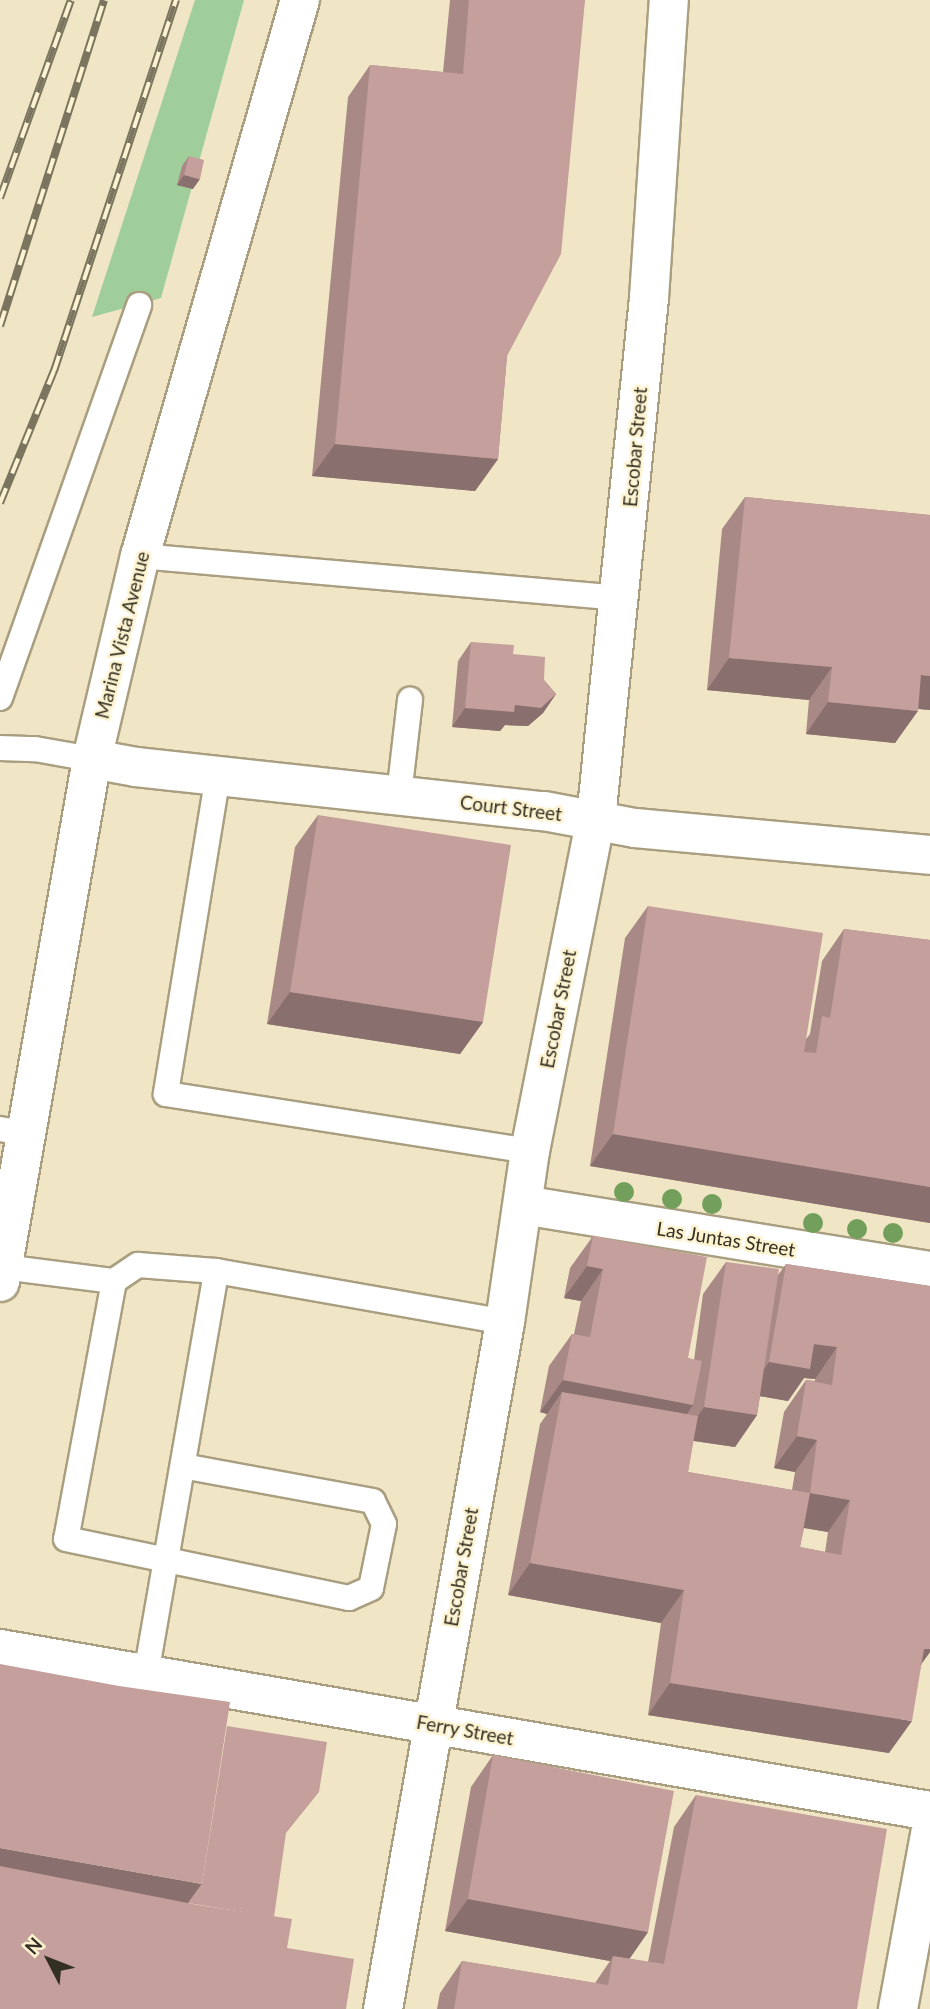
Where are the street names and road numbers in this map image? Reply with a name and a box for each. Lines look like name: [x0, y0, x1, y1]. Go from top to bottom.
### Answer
street label: Escobar Street: [618, 386, 652, 508]
street label: Marina Vista Avenue: [90, 548, 154, 722]
street label: Court Street: [459, 790, 563, 826]
street label: Escobar Street: [535, 948, 581, 1070]
street label: Las Juntas Street: [655, 1217, 797, 1261]
street label: Escobar Street: [439, 1506, 483, 1628]
street label: Ferry Street: [415, 1710, 515, 1750]

